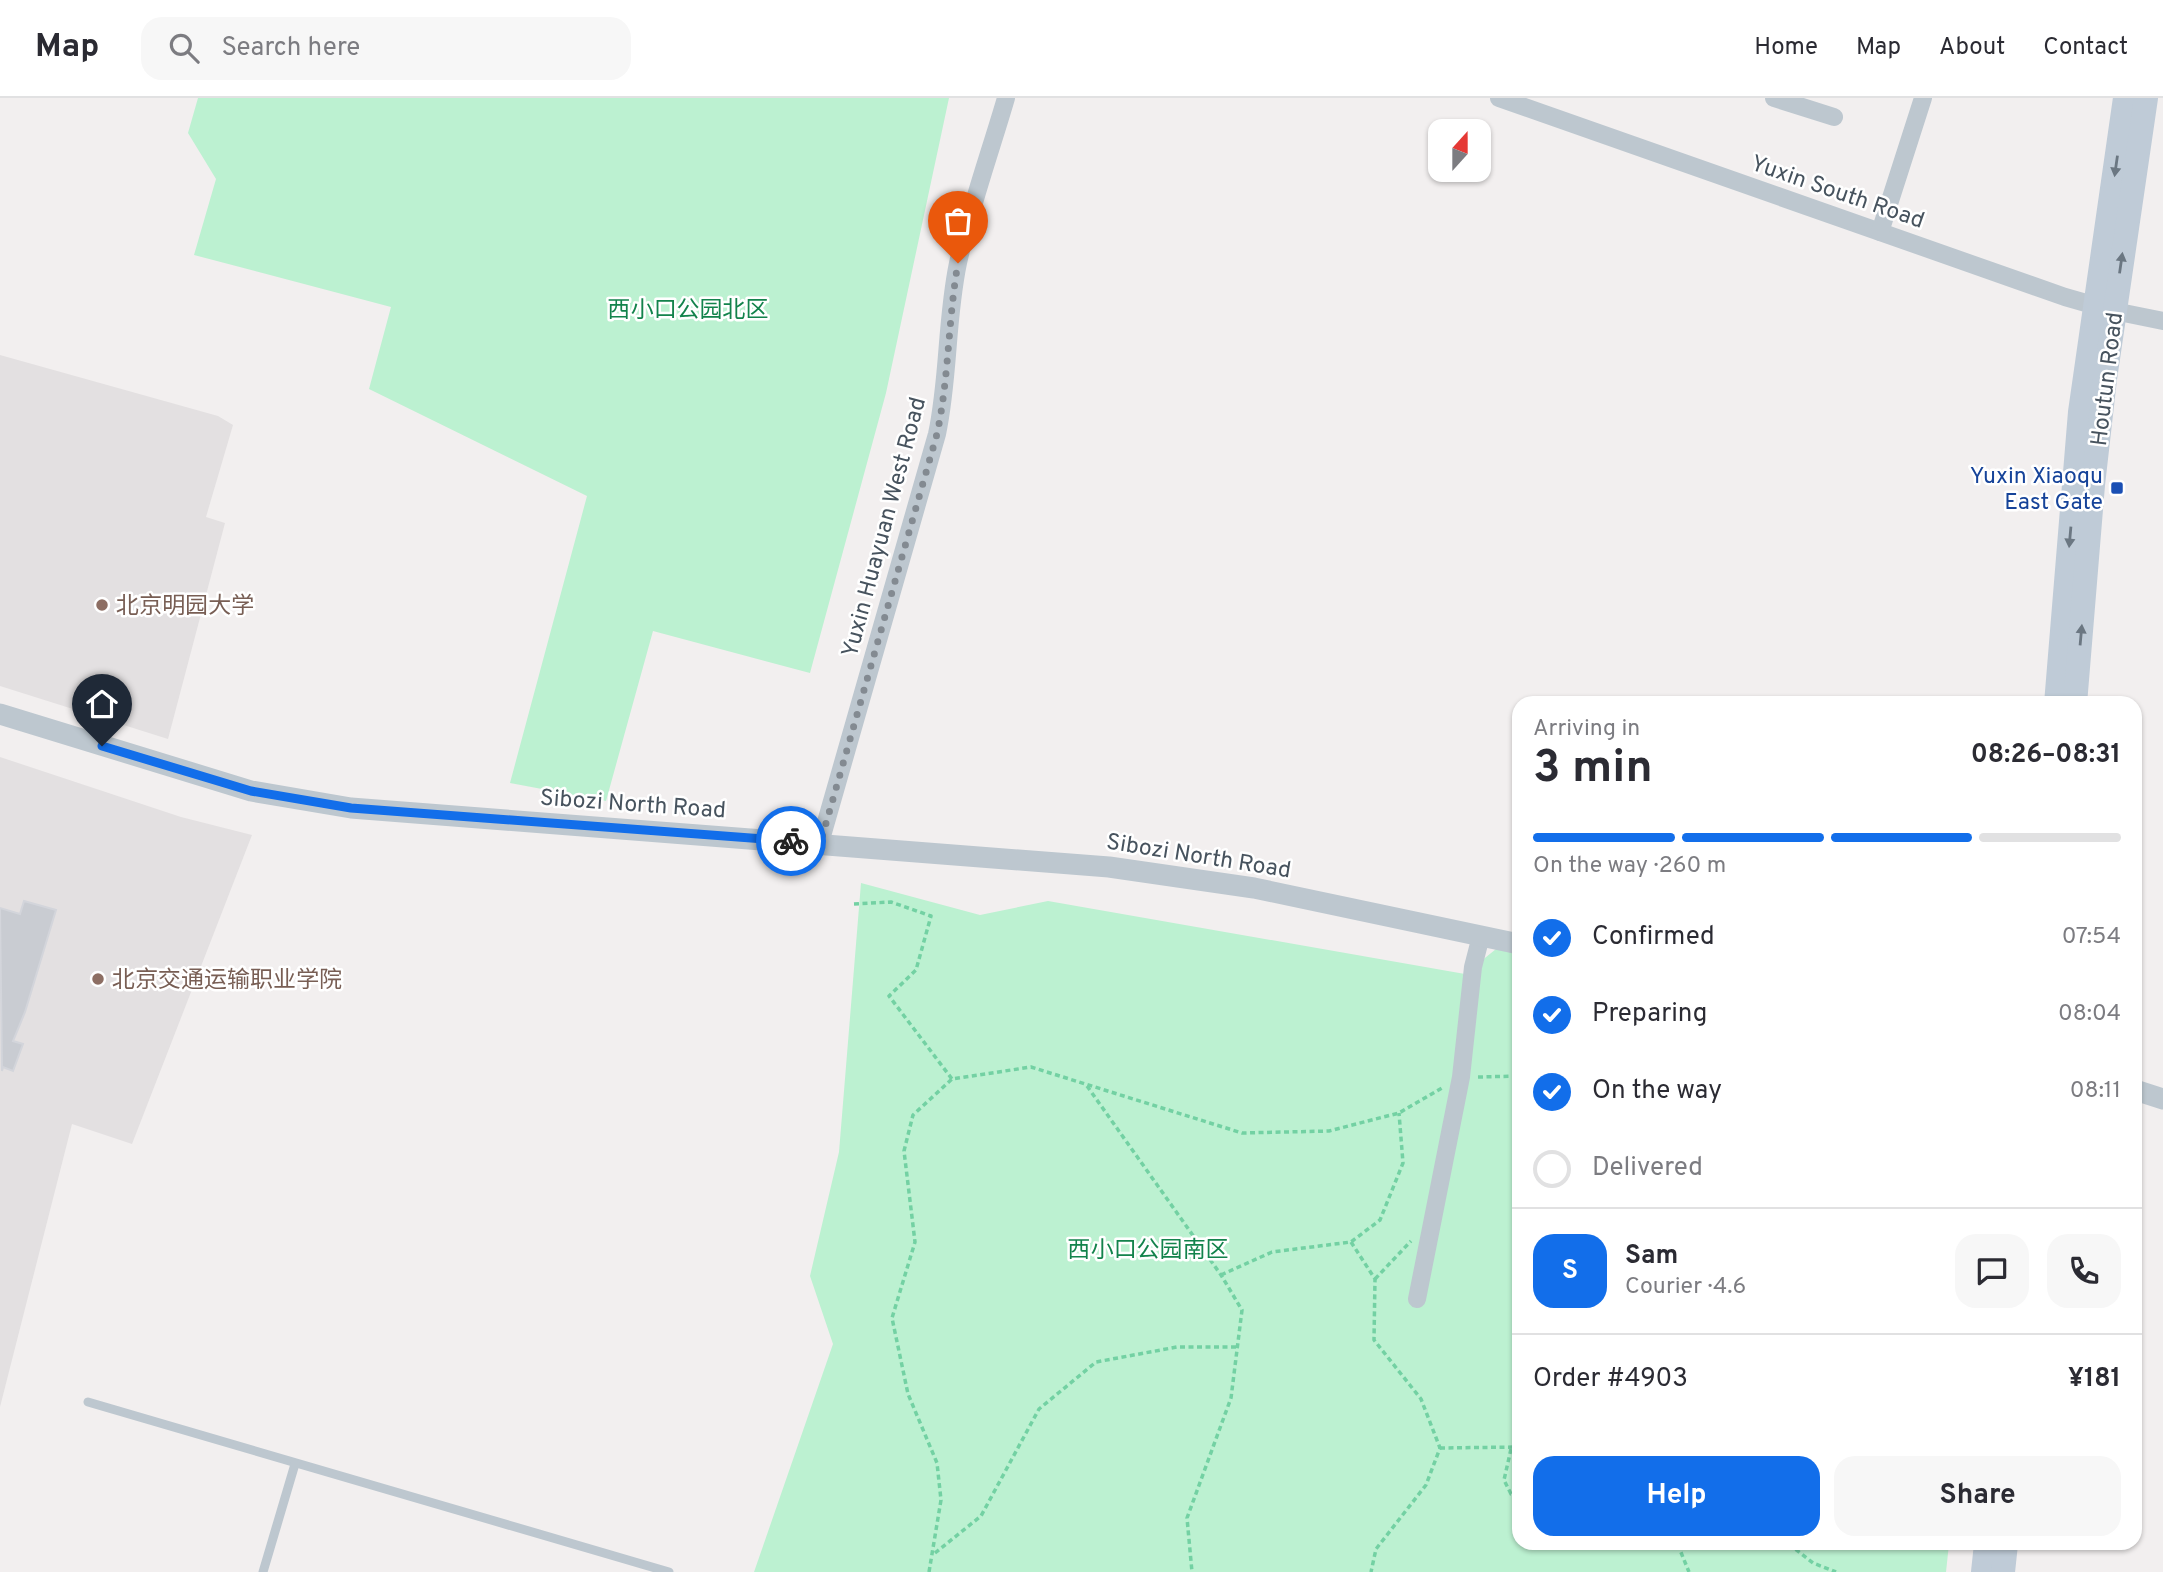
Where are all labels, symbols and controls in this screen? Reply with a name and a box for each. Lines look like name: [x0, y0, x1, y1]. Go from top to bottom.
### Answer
search box: [141, 17, 631, 80]
text: Map: [35, 27, 99, 69]
icon: search: [165, 29, 203, 67]
text: Search here: [221, 32, 360, 65]
text: Home: [1754, 33, 1818, 63]
text: Map: [1856, 33, 1901, 63]
text: About: [1939, 33, 2005, 63]
text: Contact: [2043, 33, 2128, 63]
north arrow: [1428, 119, 1491, 182]
map controls: [1428, 119, 1491, 182]
street label: Yuxin South Road: [1747, 150, 1928, 237]
one-way arrow: [2110, 155, 2121, 177]
pin: [928, 191, 988, 263]
icon: bag: [939, 202, 977, 240]
one-way arrow: [2116, 252, 2127, 274]
park label: 西小口公园北区: [608, 297, 769, 326]
street label: Houtun Road: [2086, 311, 2131, 448]
street label: Yuxin Huayuan West Road: [837, 394, 934, 661]
place label: Yuxin Xiaoqu East Gate: [1970, 463, 2103, 518]
marker: Yuxin Xiaoqu East Gate: [2109, 480, 2125, 496]
one-way arrow: [2064, 526, 2075, 548]
place label: 北京明园大学: [116, 593, 254, 622]
marker: 北京明园大学: [94, 597, 110, 613]
one-way arrow: [2076, 624, 2087, 646]
pin: [72, 674, 132, 746]
icon: home: [83, 685, 121, 723]
text: Arriving in: [1533, 715, 1640, 744]
text: 08:26–08:31: [1971, 739, 2121, 772]
text: 3 min: [1533, 740, 1653, 799]
street label: Sibozi North Road: [539, 785, 727, 826]
courier: [756, 806, 826, 876]
icon: bike: [772, 822, 810, 860]
street label: Sibozi North Road: [1104, 829, 1293, 886]
text: On the way · 260 m: [1533, 852, 1726, 881]
icon: check: [1533, 919, 1571, 957]
text: Confirmed: [1592, 921, 1715, 954]
text: 07:54: [2062, 923, 2121, 952]
place label: 北京交通运输职业学院: [112, 967, 342, 996]
marker: 北京交通运输职业学院: [90, 971, 106, 987]
icon: check: [1533, 996, 1571, 1034]
text: Preparing: [1592, 998, 1707, 1031]
text: 08:04: [2058, 1000, 2121, 1029]
icon: check: [1533, 1073, 1571, 1111]
text: On the way: [1592, 1075, 1722, 1108]
text: 08:11: [2070, 1077, 2121, 1106]
text: Delivered: [1592, 1152, 1703, 1185]
button: chat: [1955, 1234, 2029, 1308]
button: phone: [2047, 1234, 2121, 1308]
park label: 西小口公园南区: [1068, 1237, 1229, 1266]
text: Sam: [1625, 1240, 1678, 1273]
text: S: [1562, 1255, 1578, 1288]
text: Courier · 4.6: [1625, 1273, 1746, 1302]
text: Order #4903: [1533, 1363, 1688, 1396]
text: ¥181: [2068, 1363, 2121, 1396]
button: Help: [1533, 1456, 1820, 1536]
button: Share: [1834, 1456, 2121, 1536]

